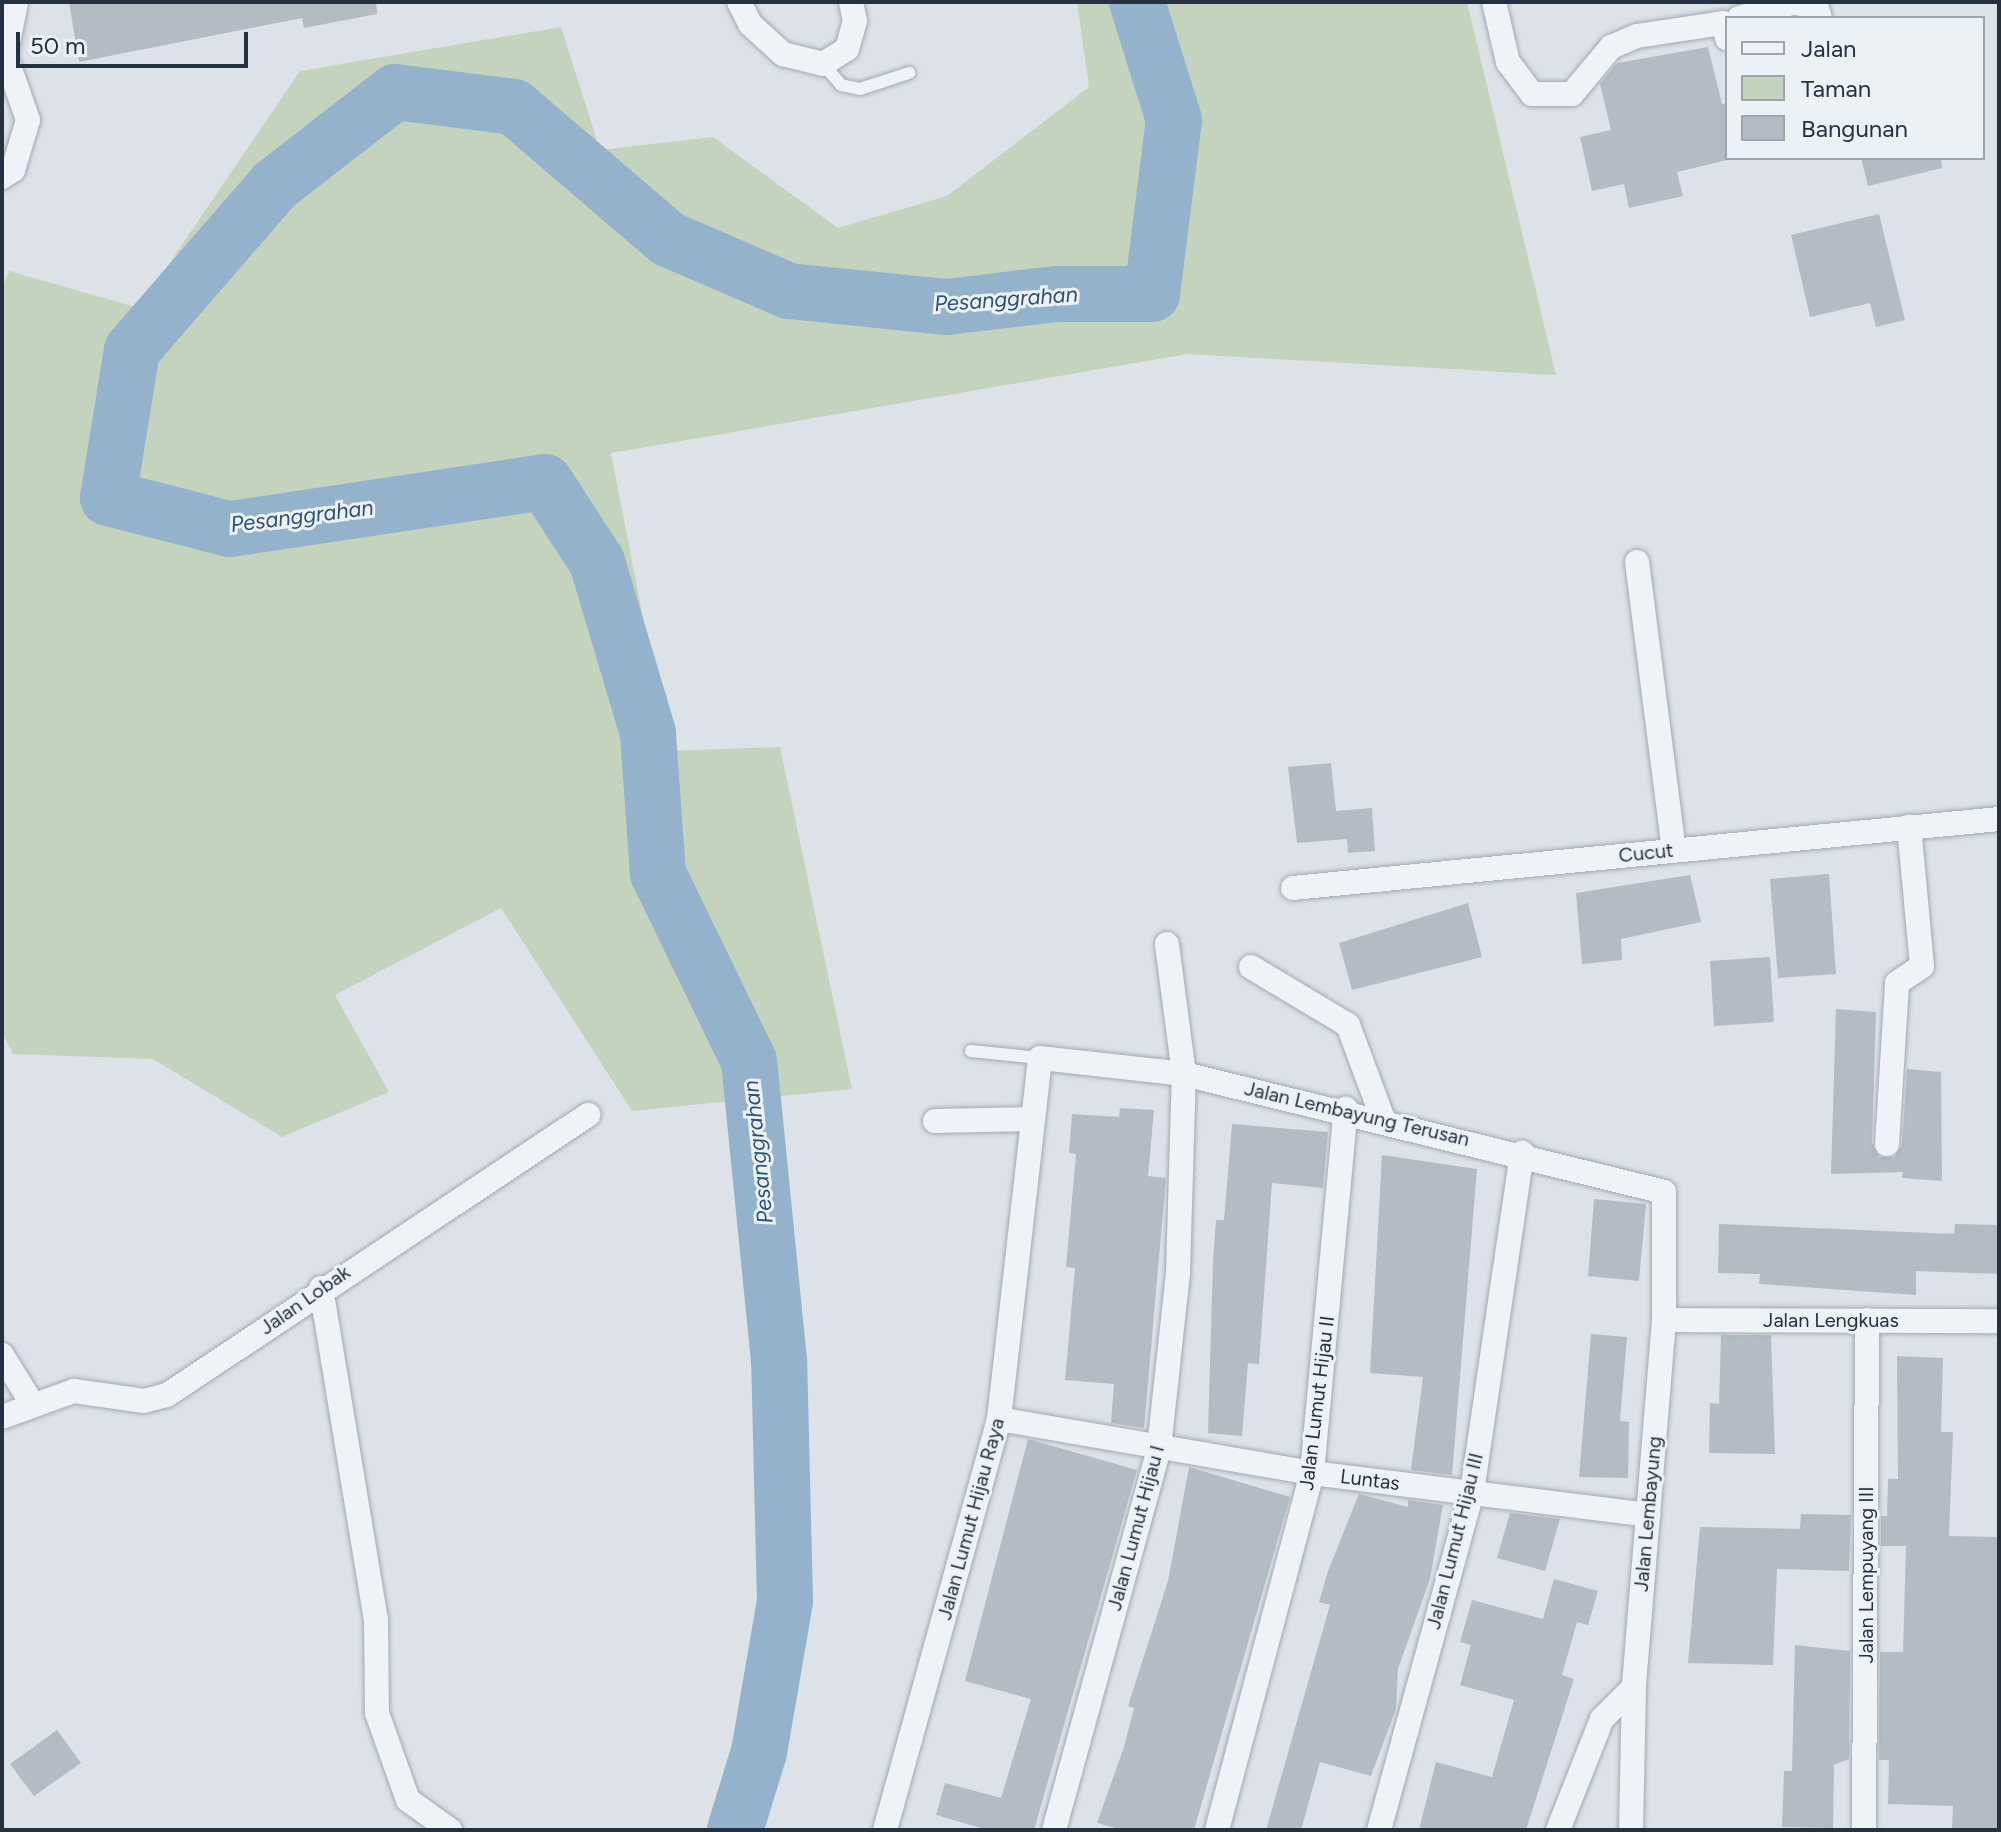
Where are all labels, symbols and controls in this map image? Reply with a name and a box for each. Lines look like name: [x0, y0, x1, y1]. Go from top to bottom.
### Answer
scale bar: [20, 16, 252, 66]
legend: [1725, 16, 1985, 160]
text: 50 m: [30, 31, 86, 60]
text: Jalan: [1801, 34, 1857, 63]
text: Taman: [1801, 74, 1871, 103]
text: Bangunan: [1801, 114, 1908, 143]
water label: Pesanggrahan: [933, 281, 1079, 317]
water label: Pesanggrahan: [229, 494, 375, 538]
street label: Cucut: [1617, 838, 1675, 868]
street label: Jalan Lembayung Terusan: [1242, 1076, 1472, 1152]
water label: Pesanggrahan: [737, 1079, 779, 1225]
street label: Jalan Lobak: [255, 1260, 355, 1340]
street label: Jalan Lengkuas: [1763, 1308, 1899, 1332]
street label: Jalan Lumut Hijau II: [1294, 1314, 1340, 1492]
street label: Jalan Lumut Hijau Raya: [933, 1416, 1009, 1622]
street label: Jalan Lembayung: [1629, 1435, 1667, 1593]
street label: Jalan Lumut Hijau I: [1102, 1443, 1170, 1613]
street label: Jalan Lumut Hijau III: [1421, 1450, 1489, 1632]
street label: Luntas: [1339, 1464, 1401, 1496]
street label: Jalan Lempuyang III: [1854, 1486, 1878, 1664]

